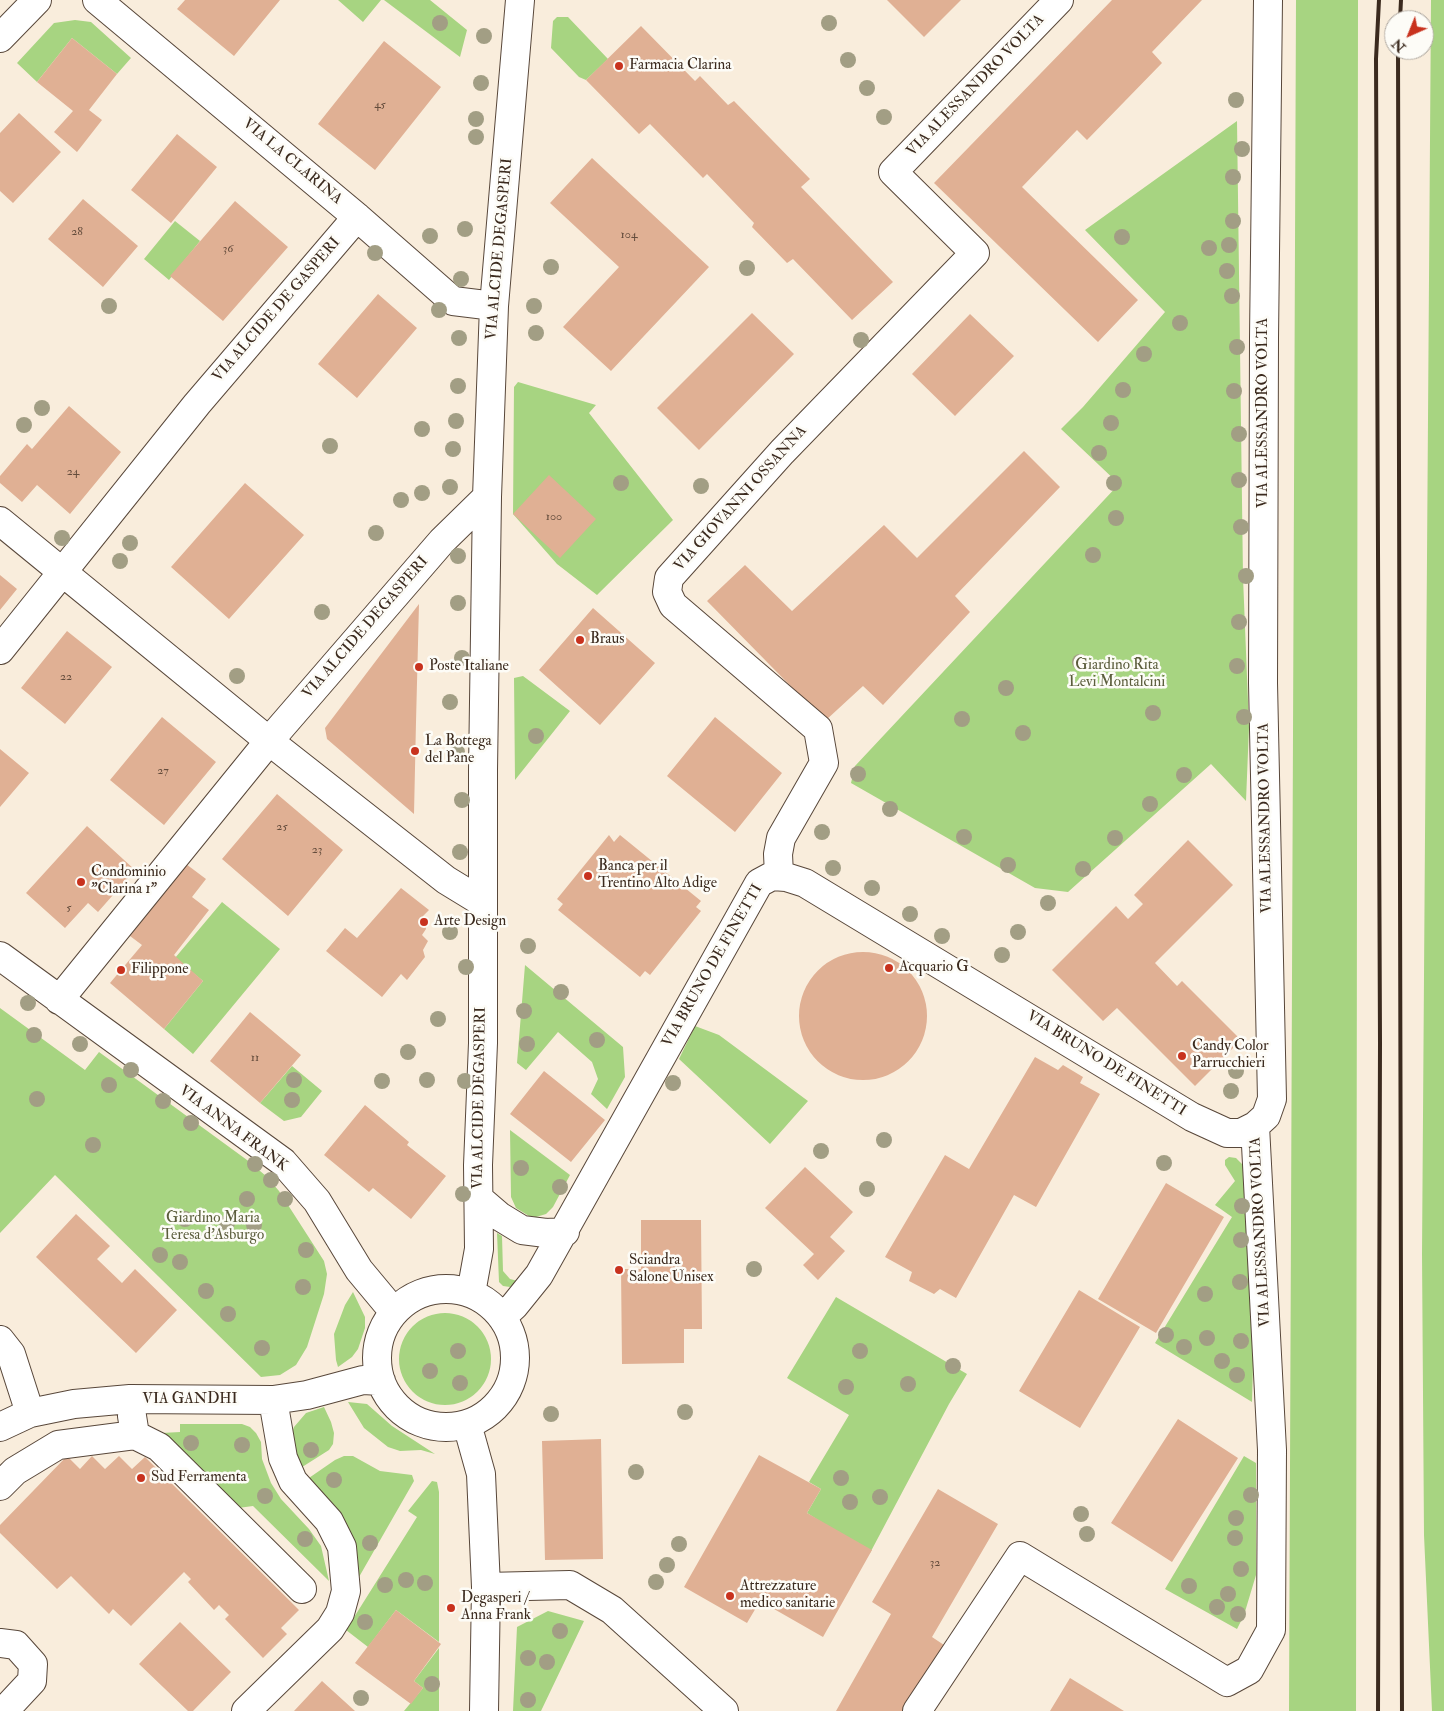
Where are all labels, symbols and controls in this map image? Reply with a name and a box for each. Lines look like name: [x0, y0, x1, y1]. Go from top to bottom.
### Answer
north arrow: [1384, 10, 1434, 60]
street label: VIA ALESSANDRO VOLTA: [903, 11, 1049, 161]
text: N: [1389, 35, 1409, 56]
place label: Farmacia Clarina: [629, 57, 731, 75]
marker: Farmacia Clarina: [613, 60, 625, 72]
house number: 45: [374, 98, 386, 112]
street label: VIA LA CLARINA: [239, 115, 345, 209]
street label: VIA ALCIDE DEGASPERI: [483, 157, 517, 341]
house number: 28: [71, 225, 83, 239]
house number: 104: [621, 228, 637, 242]
street label: VIA ALCIDE DE GASPERI: [209, 234, 345, 386]
house number: 36: [223, 242, 233, 256]
street label: VIA ALESSANDRO VOLTA: [1255, 318, 1273, 508]
street label: VIA GIOVANNI OSSANNA: [671, 423, 811, 575]
house number: 24: [67, 465, 79, 479]
house number: 100: [546, 510, 562, 524]
street label: VIA ALCIDE DEGASPERI: [299, 553, 433, 703]
place label: Braus: [590, 631, 624, 649]
marker: Braus: [574, 634, 586, 646]
park label: Giardino Rita Levi Montalcini: [1069, 657, 1165, 692]
place label: Poste Italiane: [429, 658, 509, 676]
marker: Poste Italiane: [413, 661, 425, 673]
house number: 22: [60, 670, 72, 684]
street label: VIA ALESSANDRO VOLTA: [1255, 723, 1277, 913]
place label: La Bottega del Pane: [425, 733, 492, 768]
marker: La Bottega del Pane: [409, 745, 421, 757]
house number: 27: [157, 764, 169, 778]
house number: 25: [276, 820, 288, 834]
house number: 23: [312, 843, 322, 857]
place label: Banca per il Trentino Alto Adige: [598, 858, 717, 893]
place label: Condominio "Clarina 1": [91, 864, 166, 899]
marker: Banca per il Trentino Alto Adige: [582, 870, 594, 882]
marker: Condominio "Clarina 1": [75, 876, 87, 888]
street label: VIA BRUNO DE FINETTI: [659, 881, 767, 1051]
house number: 5: [66, 901, 72, 915]
place label: Arte Design: [434, 913, 506, 931]
marker: Arte Design: [418, 916, 430, 928]
place label: Acquario G: [899, 959, 969, 977]
place label: Filippone: [131, 961, 188, 979]
marker: Acquario G: [883, 962, 895, 974]
marker: Filippone: [115, 964, 127, 976]
street label: VIA ALCIDE DEGASPERI: [469, 1007, 491, 1189]
street label: VIA BRUNO DE FINETTI: [1023, 1007, 1189, 1121]
place label: Candy Color Parrucchieri: [1192, 1038, 1269, 1073]
marker: Candy Color Parrucchieri: [1176, 1050, 1188, 1062]
house number: 11: [251, 1051, 259, 1065]
street label: VIA ANNA FRANK: [175, 1082, 291, 1176]
street label: VIA ALESSANDRO VOLTA: [1247, 1136, 1275, 1328]
park label: Giardino Maria Teresa d'Asburgo: [162, 1210, 264, 1245]
place label: Sciandra Salone Unisex: [629, 1252, 714, 1287]
marker: Sciandra Salone Unisex: [613, 1264, 625, 1276]
street label: VIA GANDHI: [142, 1391, 238, 1409]
place label: Sud Ferramenta: [151, 1469, 247, 1487]
marker: Sud Ferramenta: [135, 1472, 147, 1484]
house number: 32: [930, 1556, 940, 1570]
place label: Attrezzature medico sanitarie: [740, 1578, 835, 1613]
place label: Degasperi / Anna Frank: [461, 1590, 531, 1625]
marker: Attrezzature medico sanitarie: [724, 1590, 736, 1602]
marker: Degasperi / Anna Frank: [445, 1602, 457, 1614]

